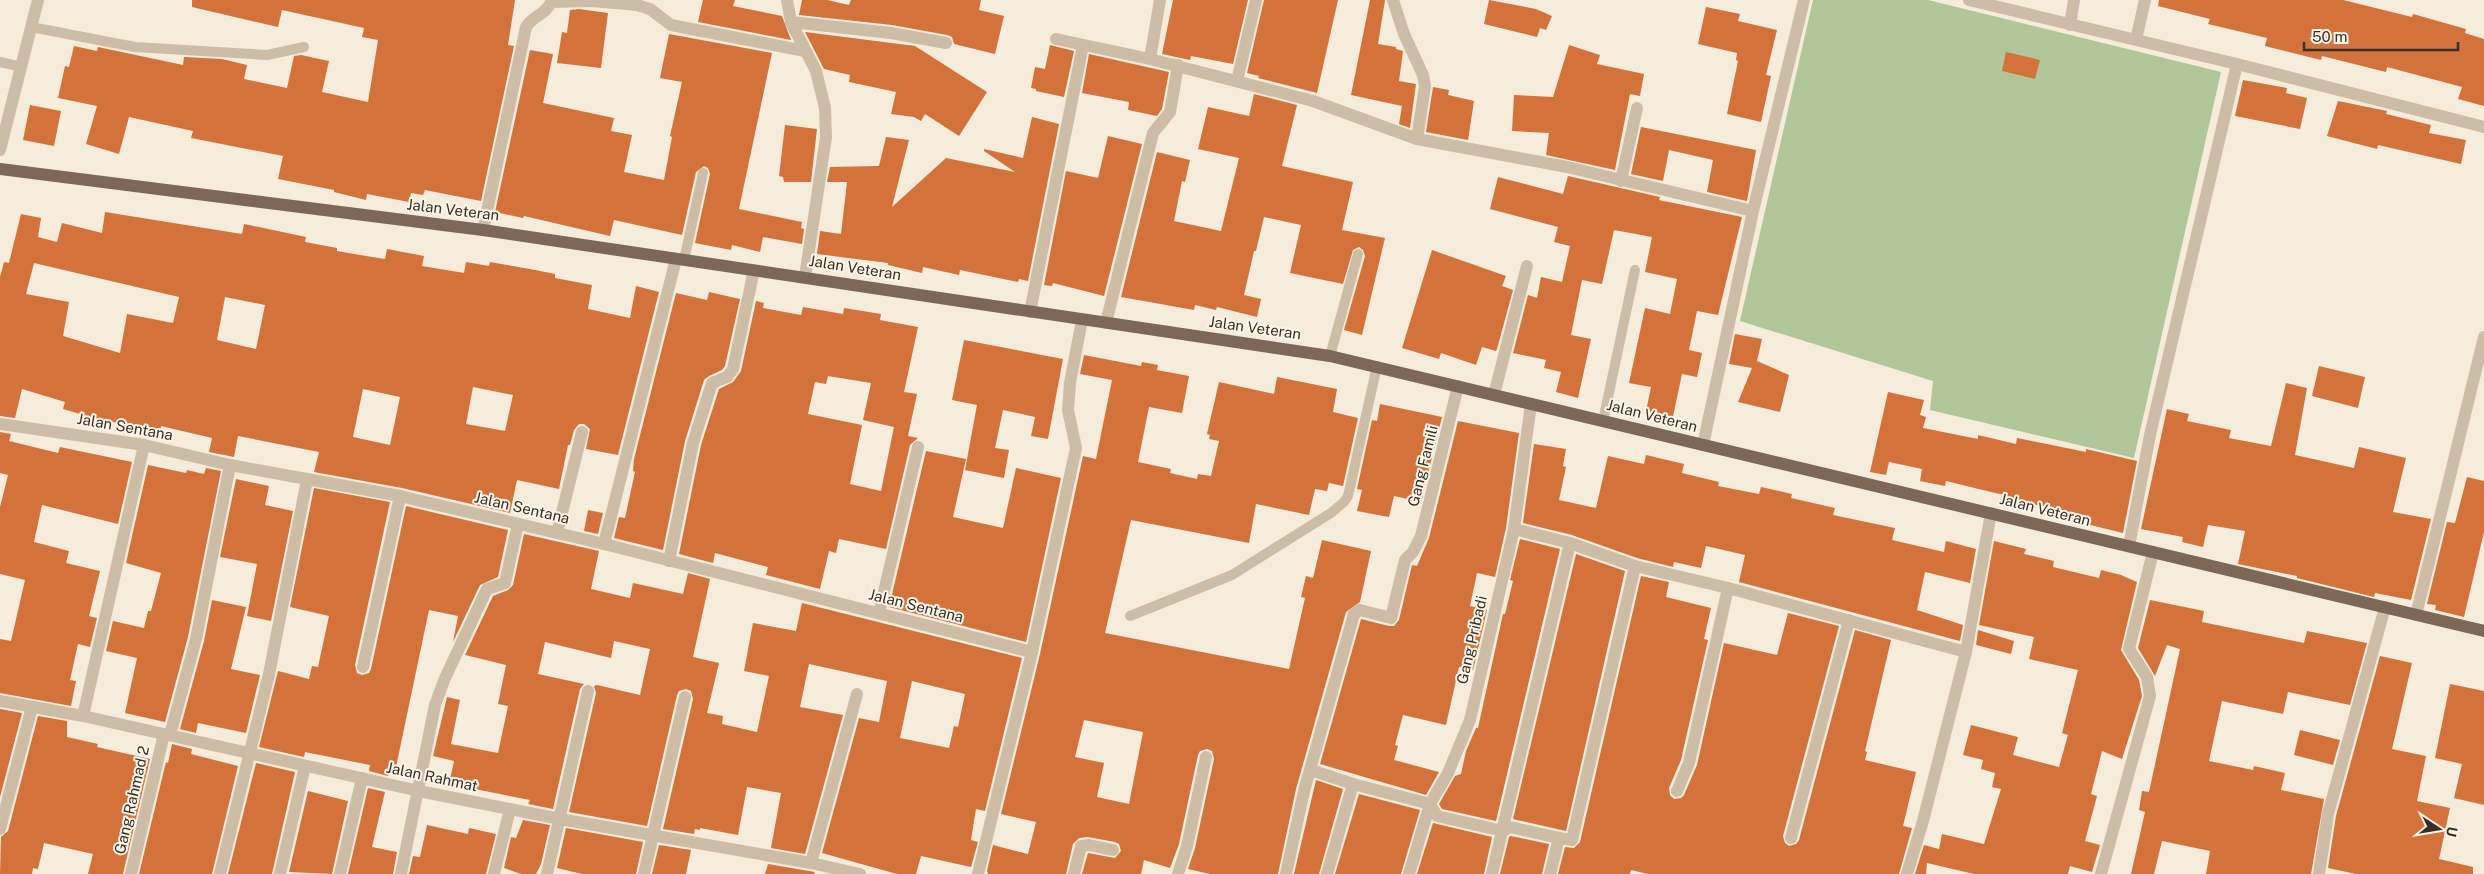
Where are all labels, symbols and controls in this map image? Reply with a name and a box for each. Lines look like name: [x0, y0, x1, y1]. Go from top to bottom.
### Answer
scale bar: [2304, 20, 2458, 52]
text: 50 m: [2312, 28, 2347, 45]
street label: Jalan Veteran: [406, 195, 500, 224]
street label: Jalan Veteran: [808, 252, 902, 283]
street label: Jalan Veteran: [1208, 313, 1302, 342]
street label: Jalan Veteran: [1605, 396, 1699, 435]
street label: Jalan Sentana: [76, 410, 174, 443]
street label: Gang Famili: [1404, 424, 1441, 508]
street label: Jalan Sentana: [473, 488, 571, 527]
street label: Jalan Veteran: [1998, 490, 2092, 529]
street label: Jalan Sentana: [867, 586, 965, 626]
street label: Gang Pribadi: [1453, 594, 1490, 686]
street label: Gang Rahmad 2: [111, 744, 152, 856]
street label: Jalan Rahmat: [385, 759, 479, 795]
north arrow: [2414, 804, 2464, 854]
text: U: [2443, 825, 2461, 838]

